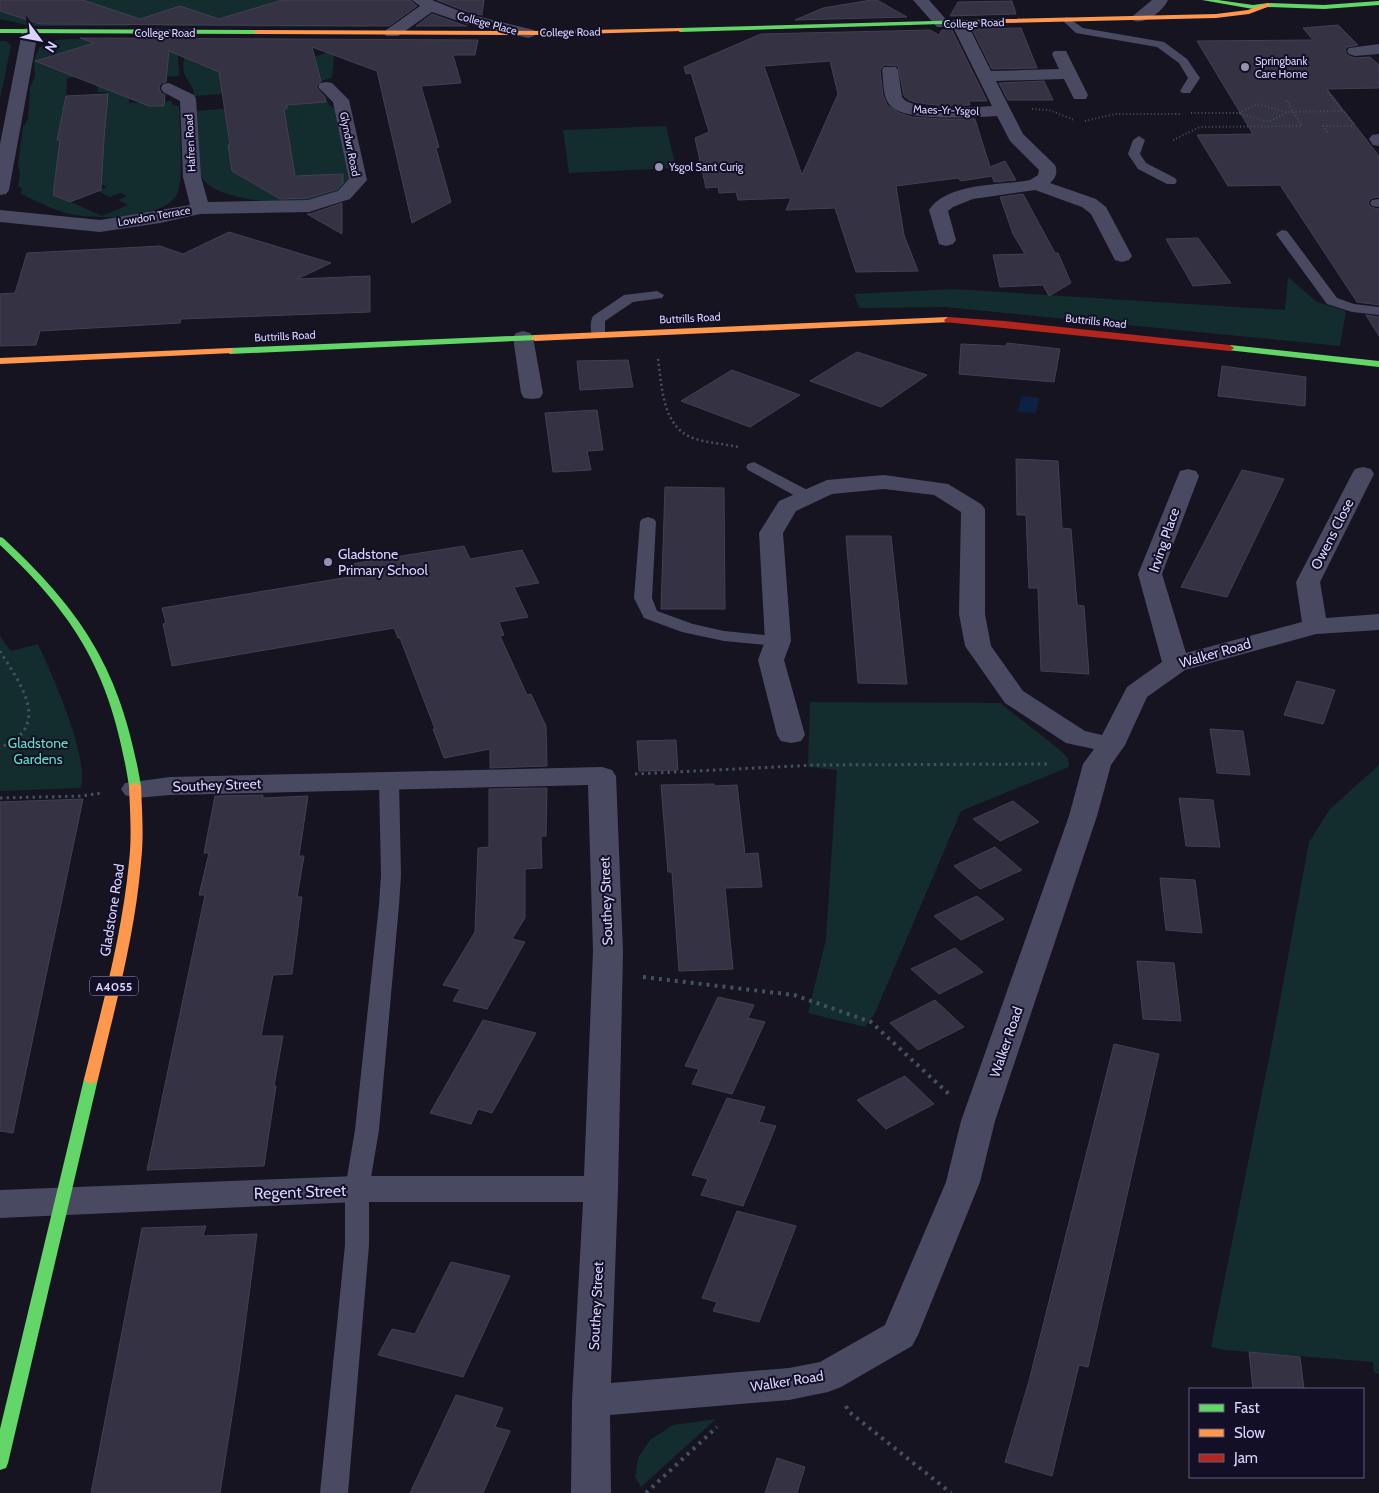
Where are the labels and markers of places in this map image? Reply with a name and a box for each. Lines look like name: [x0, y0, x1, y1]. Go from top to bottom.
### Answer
place label: Springbank Care Home: [1255, 54, 1308, 81]
marker: Springbank Care Home: [1239, 61, 1251, 73]
place label: Ysgol Sant Curig: [668, 160, 744, 174]
marker: Ysgol Sant Curig: [653, 161, 665, 173]
place label: Gladstone Primary School: [338, 545, 428, 579]
marker: Gladstone Primary School: [322, 556, 334, 568]

